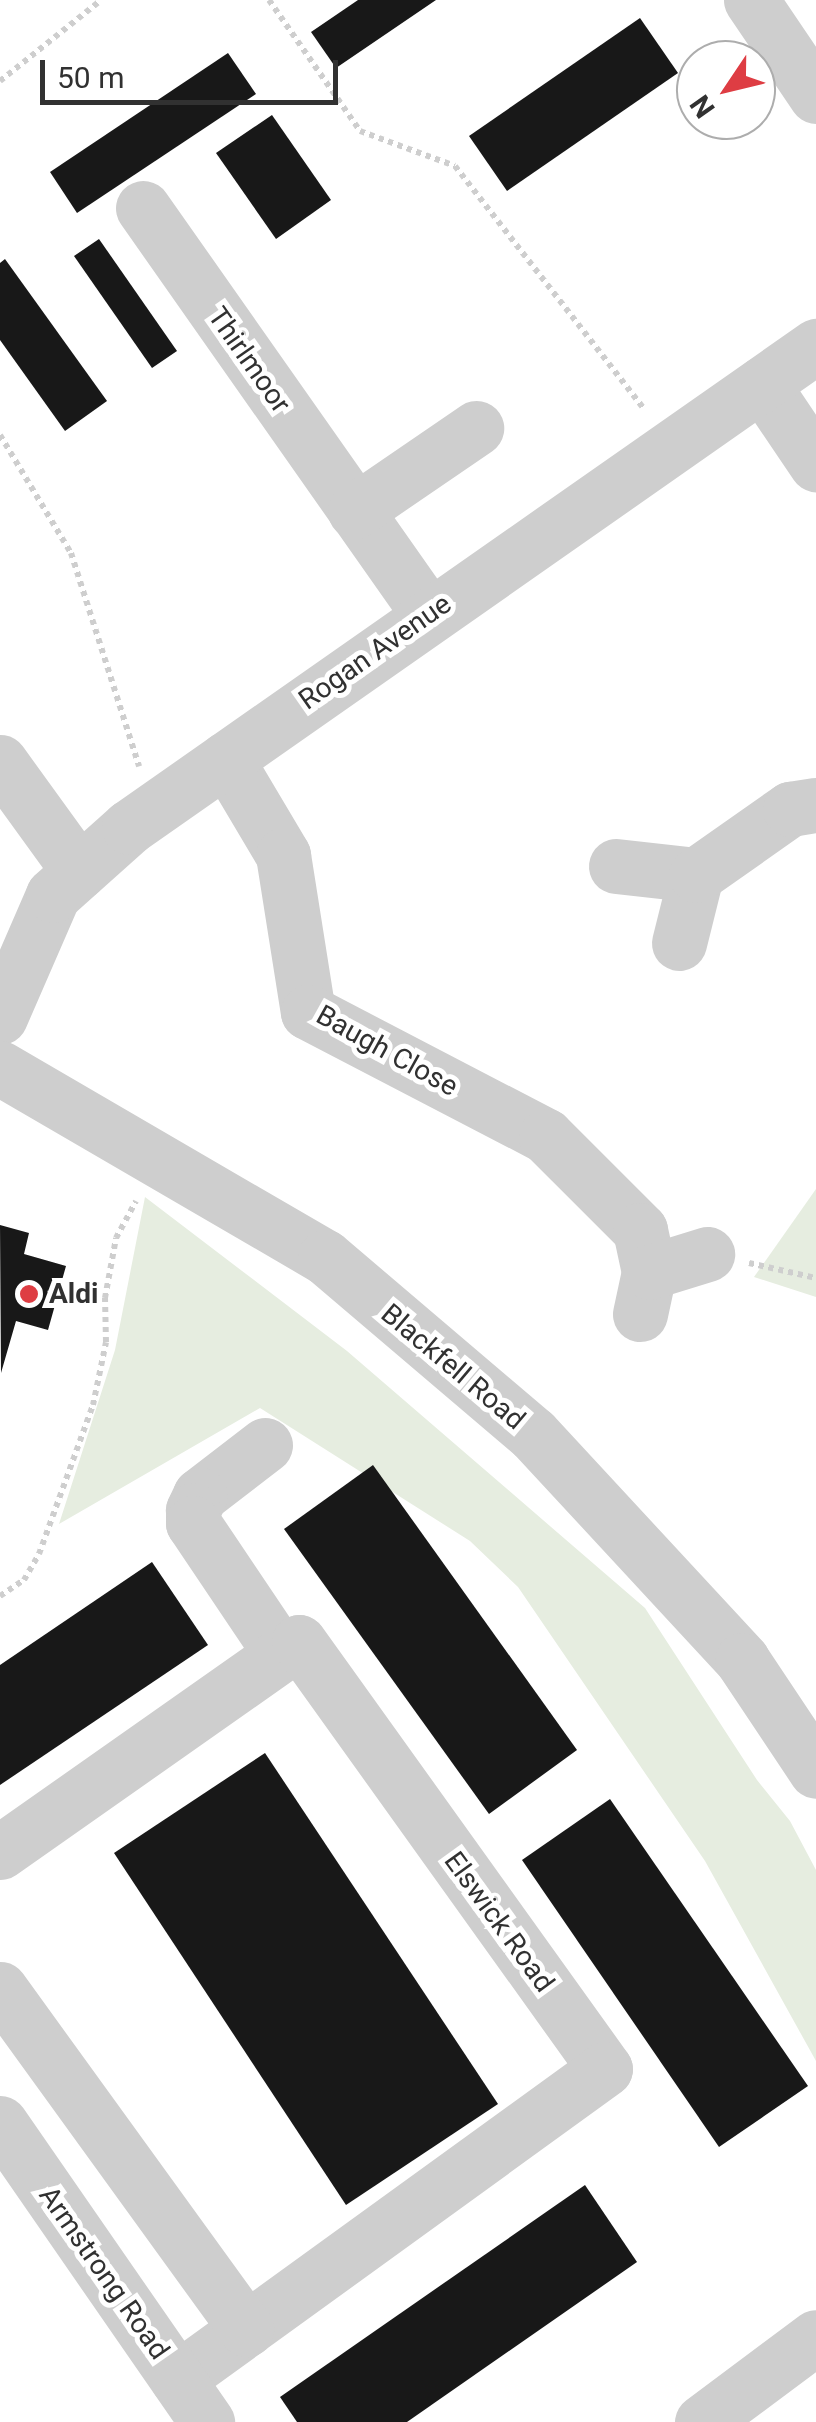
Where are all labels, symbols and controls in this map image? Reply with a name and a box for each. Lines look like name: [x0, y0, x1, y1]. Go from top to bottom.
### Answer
scale bar: [45, 40, 342, 102]
north arrow: [676, 40, 776, 140]
text: 50 m: [57, 60, 124, 95]
text: N: [683, 89, 722, 124]
street label: Thirlmoor: [200, 301, 298, 419]
street label: Rogan Avenue: [292, 587, 458, 717]
street label: Baugh Close: [310, 998, 464, 1104]
place label: Aldi: [49, 1277, 98, 1311]
marker: Aldi: [18, 1283, 40, 1305]
street label: Blackfell Road: [374, 1297, 532, 1437]
street label: Elswick Road: [437, 1845, 561, 1999]
street label: Armstrong Road: [32, 2180, 176, 2366]

